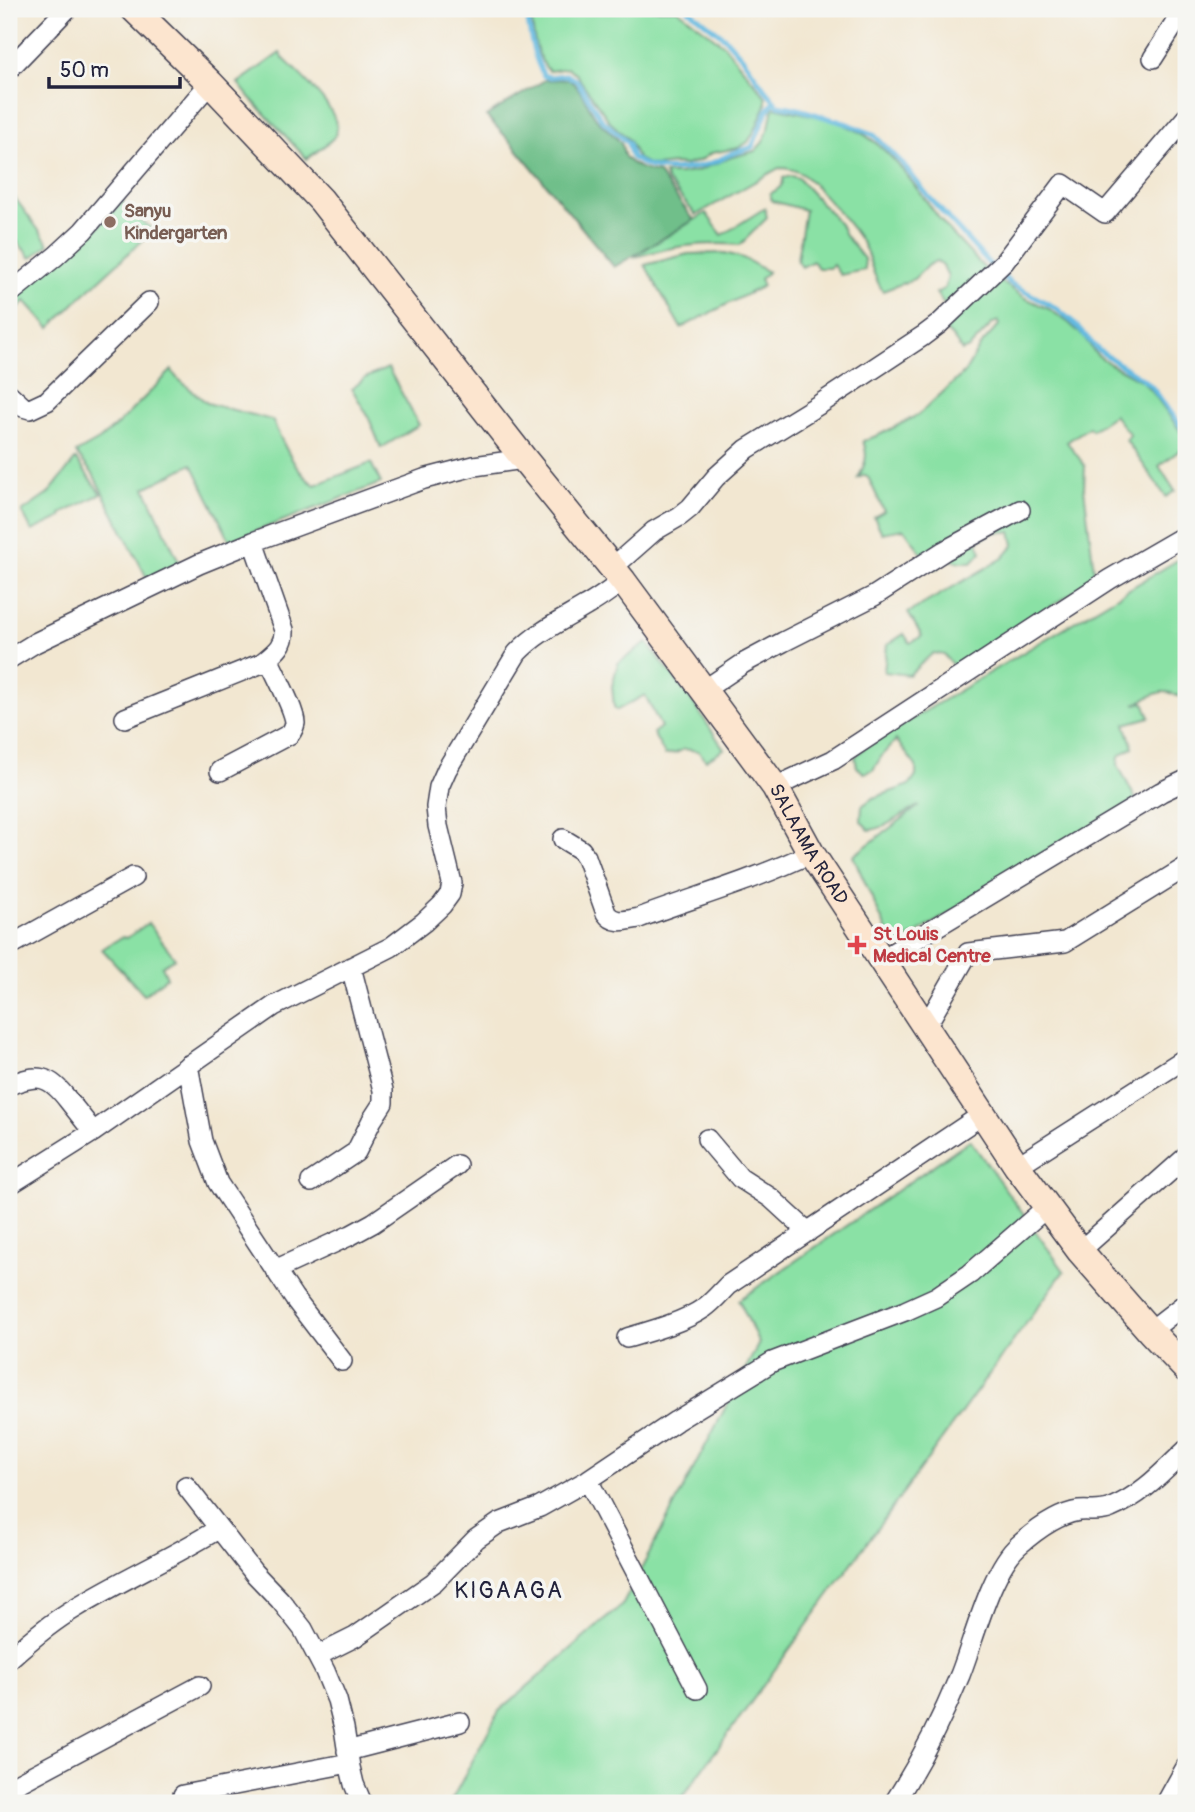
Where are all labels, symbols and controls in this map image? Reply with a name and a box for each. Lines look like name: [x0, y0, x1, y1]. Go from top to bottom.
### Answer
scale bar: [49, 46, 180, 90]
text: 50 m: [60, 57, 109, 84]
place label: Sanyu Kindergarten: [124, 199, 228, 245]
marker: Sanyu Kindergarten: [102, 214, 118, 230]
street label: SALAAMA ROAD: [764, 780, 854, 909]
place label: St Louis Medical Centre: [873, 922, 991, 968]
marker: St Louis Medical Centre: [847, 935, 867, 955]
district label: KIGAAGA: [454, 1576, 564, 1605]

